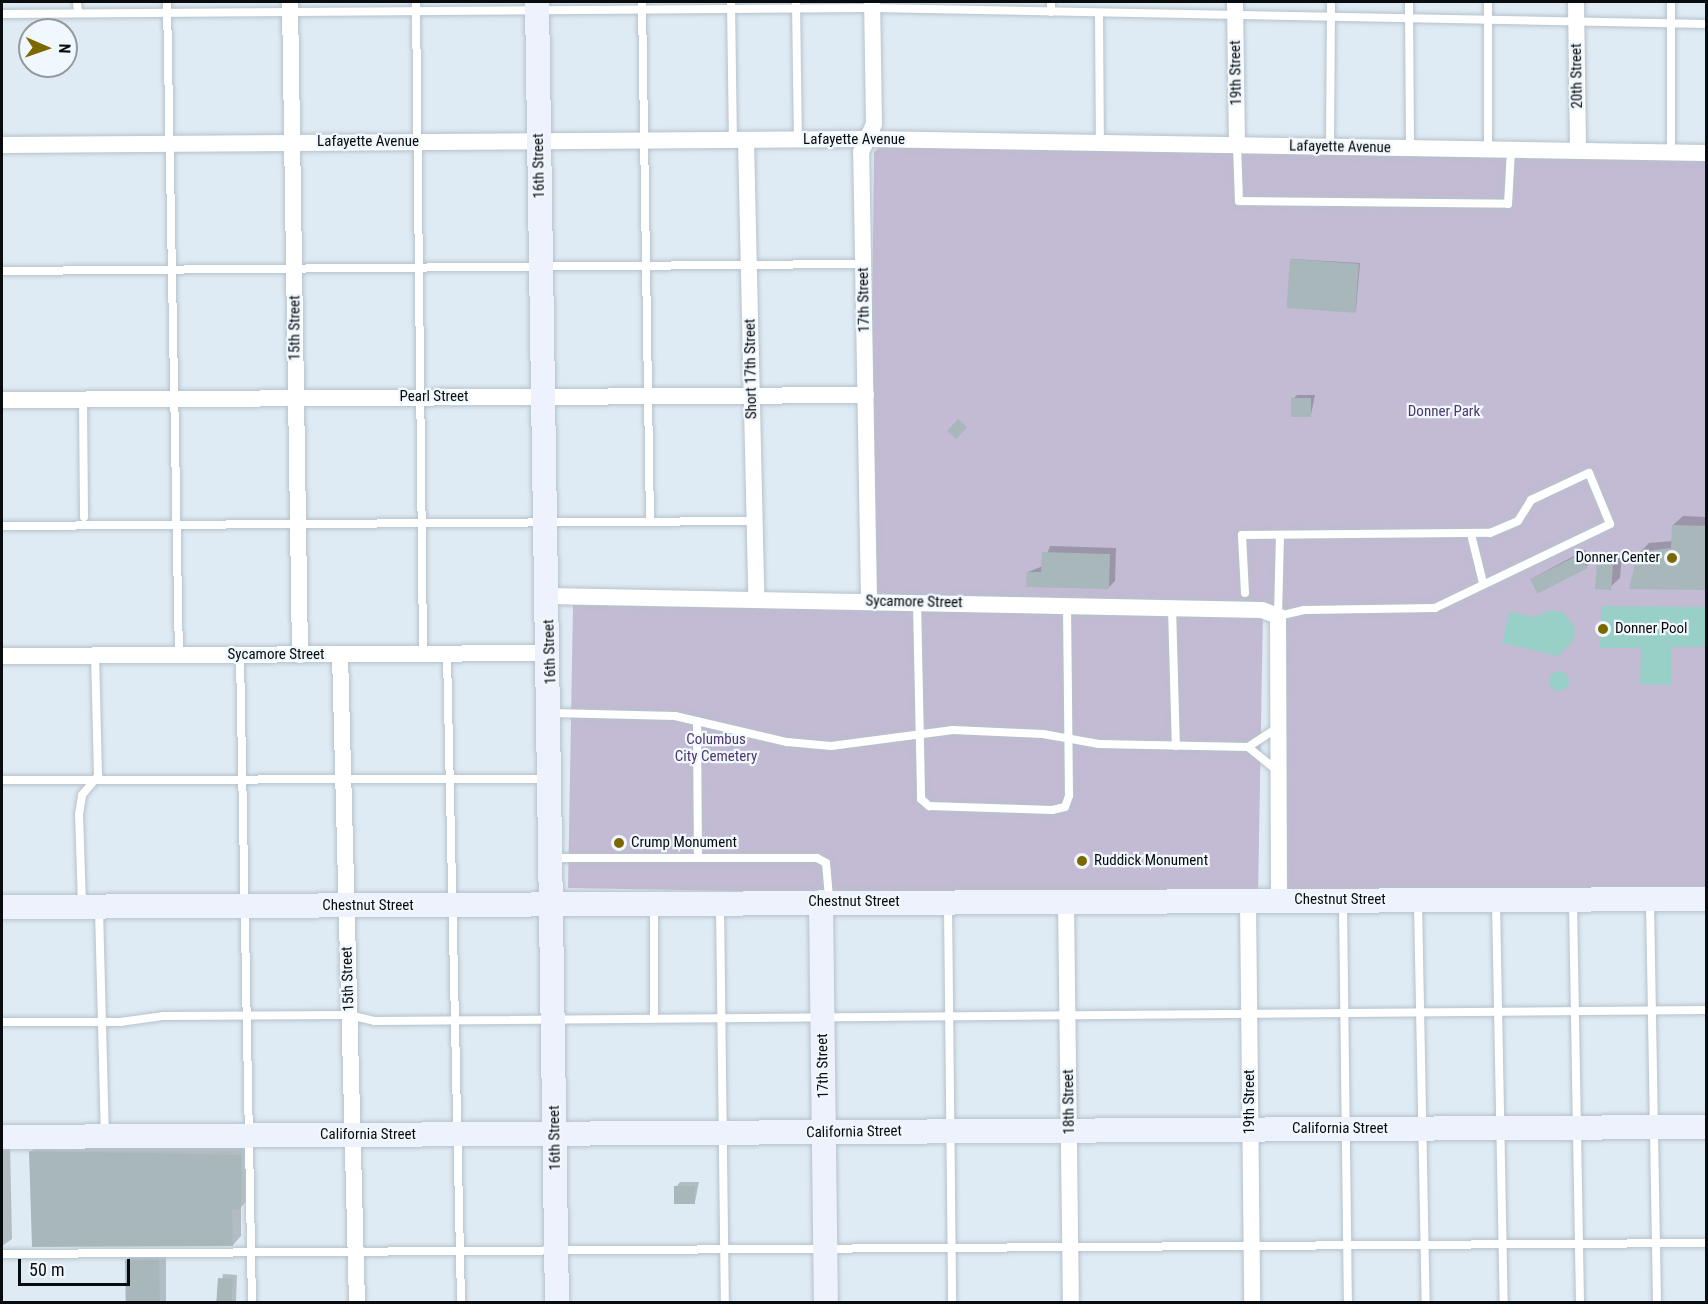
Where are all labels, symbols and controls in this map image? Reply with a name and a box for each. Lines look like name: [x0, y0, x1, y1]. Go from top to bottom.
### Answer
north arrow: [18, 18, 78, 78]
street label: 19th Street: [1226, 40, 1246, 106]
text: N: [55, 43, 74, 54]
street label: 20th Street: [1567, 43, 1587, 109]
street label: Lafayette Avenue: [803, 131, 905, 149]
street label: Lafayette Avenue: [317, 133, 419, 151]
street label: 16th Street: [529, 133, 549, 199]
street label: Lafayette Avenue: [1289, 137, 1391, 157]
street label: 17th Street: [854, 267, 874, 333]
street label: 15th Street: [286, 295, 304, 361]
street label: Short 17th Street: [741, 319, 761, 419]
street label: Pearl Street: [399, 388, 469, 406]
park label: Donner Park: [1408, 403, 1480, 421]
place label: Donner Center: [1575, 549, 1660, 567]
marker: Donner Center: [1665, 551, 1679, 565]
street label: Sycamore Street: [865, 592, 963, 612]
street label: 16th Street: [540, 619, 560, 685]
place label: Donner Pool: [1615, 620, 1687, 638]
marker: Donner Pool: [1596, 622, 1610, 636]
street label: Sycamore Street: [228, 646, 324, 664]
park label: Columbus City Cemetery: [675, 730, 757, 765]
place label: Crump Monument: [631, 834, 737, 852]
marker: Crump Monument: [612, 836, 626, 850]
place label: Ruddick Monument: [1094, 852, 1208, 870]
marker: Ruddick Monument: [1075, 854, 1089, 868]
street label: Chestnut Street: [1294, 891, 1386, 909]
street label: Chestnut Street: [808, 893, 900, 911]
street label: Chestnut Street: [322, 897, 414, 915]
street label: 15th Street: [338, 946, 358, 1012]
street label: 17th Street: [813, 1033, 833, 1099]
street label: 18th Street: [1059, 1069, 1079, 1135]
street label: 19th Street: [1241, 1069, 1259, 1135]
street label: 16th Street: [545, 1105, 565, 1171]
street label: California Street: [1292, 1120, 1388, 1138]
street label: California Street: [806, 1122, 902, 1142]
street label: California Street: [320, 1126, 416, 1144]
scale bar: [21, 1247, 134, 1285]
text: 50 m: [29, 1259, 64, 1280]

